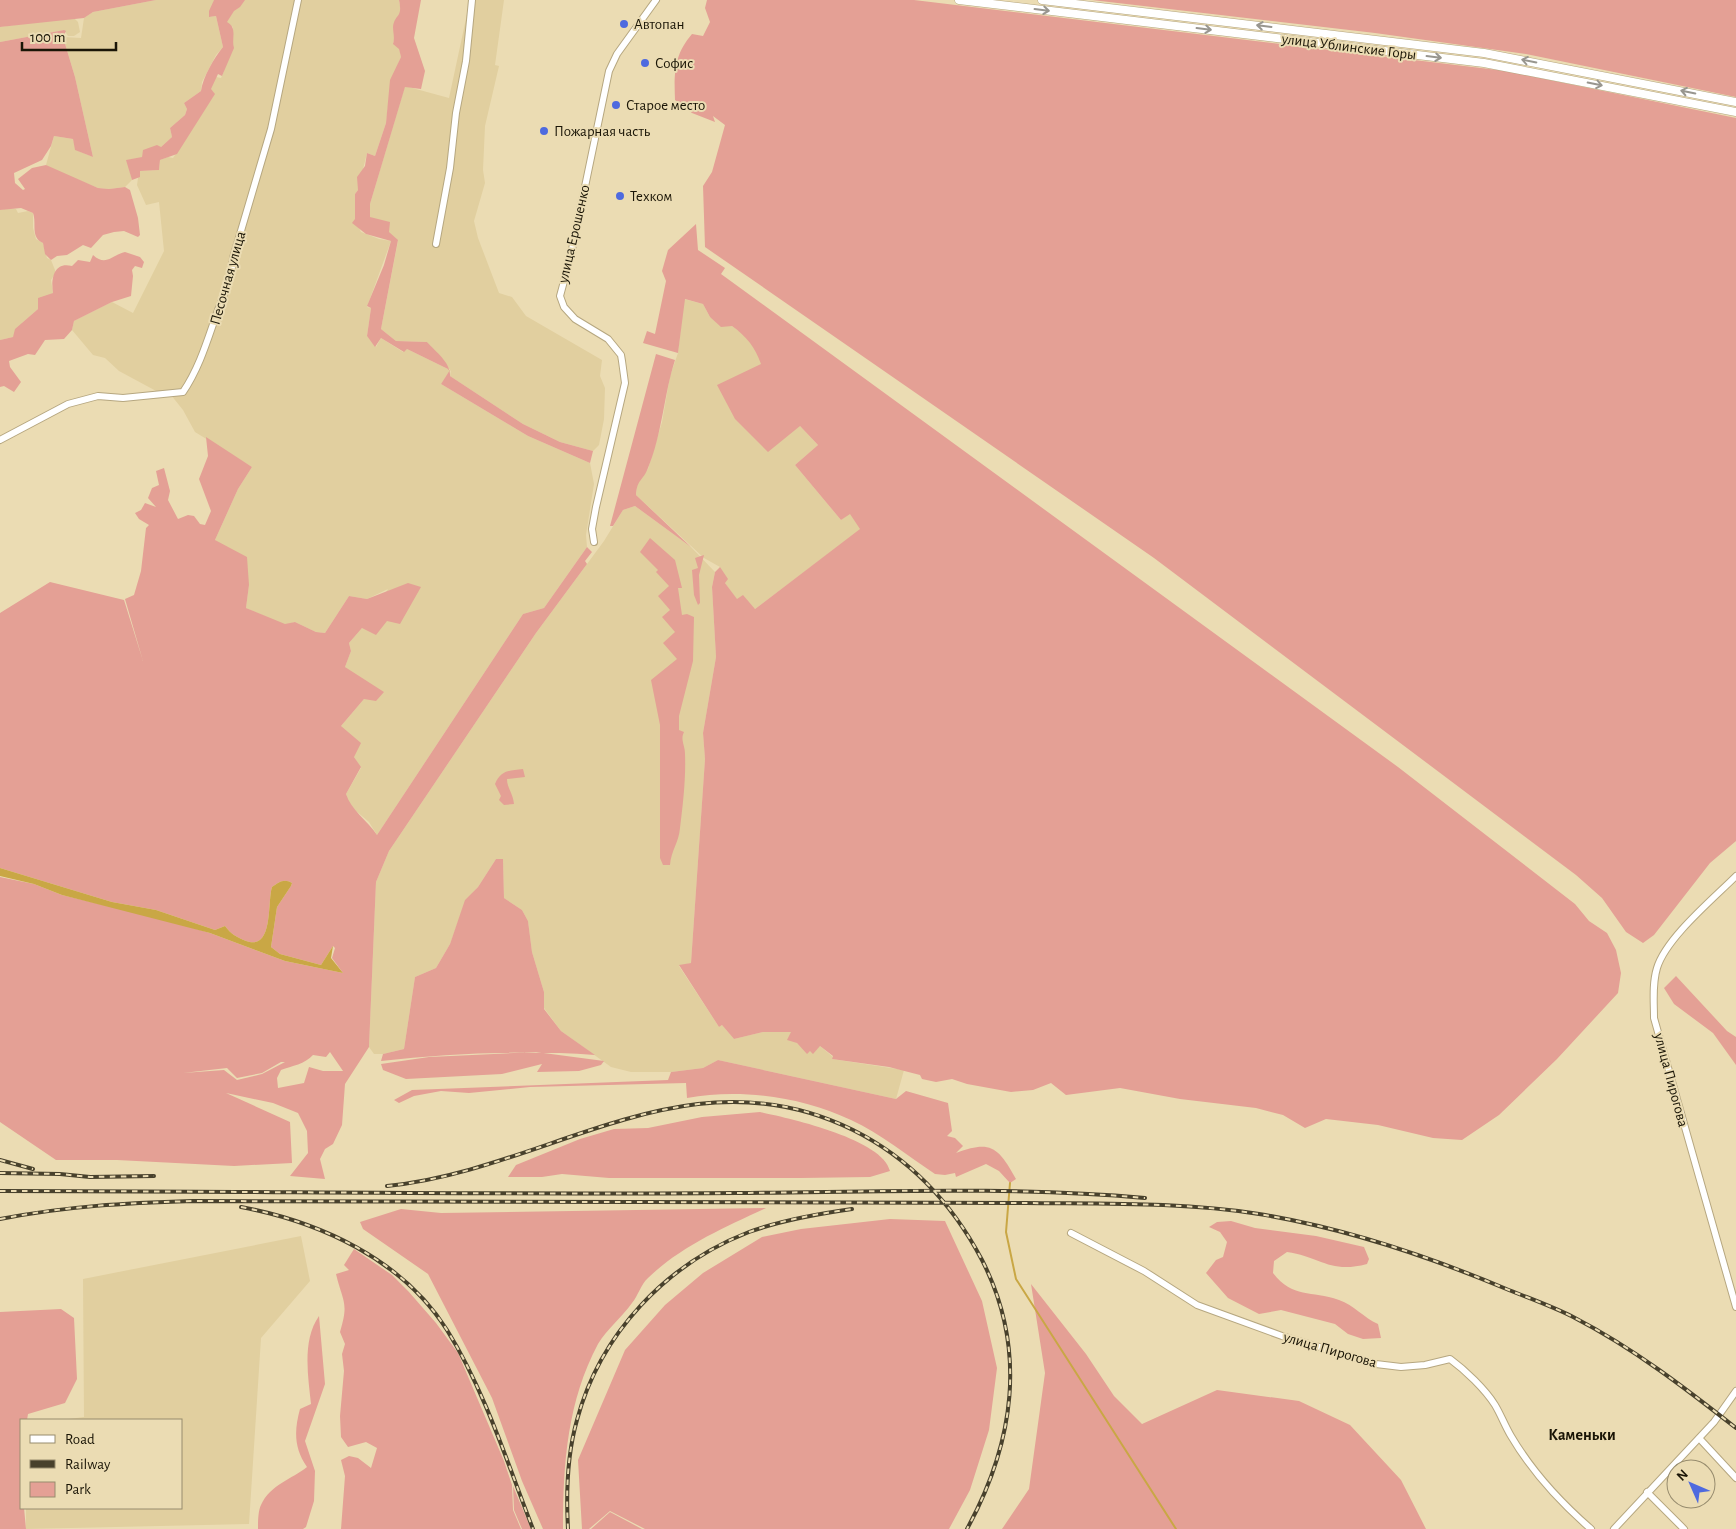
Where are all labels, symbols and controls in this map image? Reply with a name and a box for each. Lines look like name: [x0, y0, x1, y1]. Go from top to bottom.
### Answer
one-way arrow: [1034, 5, 1050, 15]
place label: Автопан: [634, 17, 685, 32]
marker: Автопан: [618, 18, 630, 30]
scale bar: [22, 20, 116, 52]
one-way arrow: [1256, 21, 1272, 31]
one-way arrow: [1195, 24, 1211, 34]
text: 100 m: [30, 30, 65, 45]
street label: улица Ублинские Горы: [1280, 31, 1417, 63]
one-way arrow: [1426, 52, 1442, 62]
place label: Софис: [655, 56, 693, 71]
one-way arrow: [1521, 56, 1537, 65]
marker: Софис: [639, 57, 651, 69]
one-way arrow: [1586, 80, 1602, 89]
one-way arrow: [1681, 87, 1697, 97]
place label: Старое место: [626, 98, 705, 113]
marker: Старое место: [610, 99, 622, 111]
place label: Пожарная часть: [554, 124, 651, 139]
marker: Пожарная часть: [538, 125, 550, 137]
street label: улица Ерошенко: [555, 184, 593, 285]
place label: Техком: [630, 189, 673, 204]
marker: Техком: [614, 190, 626, 202]
street label: Песочная улица: [207, 229, 249, 326]
street label: улица Пирогова: [1651, 1031, 1691, 1129]
street label: улица Пирогова: [1281, 1329, 1379, 1371]
legend: [20, 1419, 182, 1509]
district label: Каменьки: [1548, 1427, 1616, 1443]
text: Road: [65, 1432, 95, 1447]
text: Railway: [65, 1457, 111, 1472]
north arrow: [1666, 1459, 1716, 1509]
text: N: [1674, 1467, 1691, 1484]
text: Park: [65, 1482, 91, 1497]

